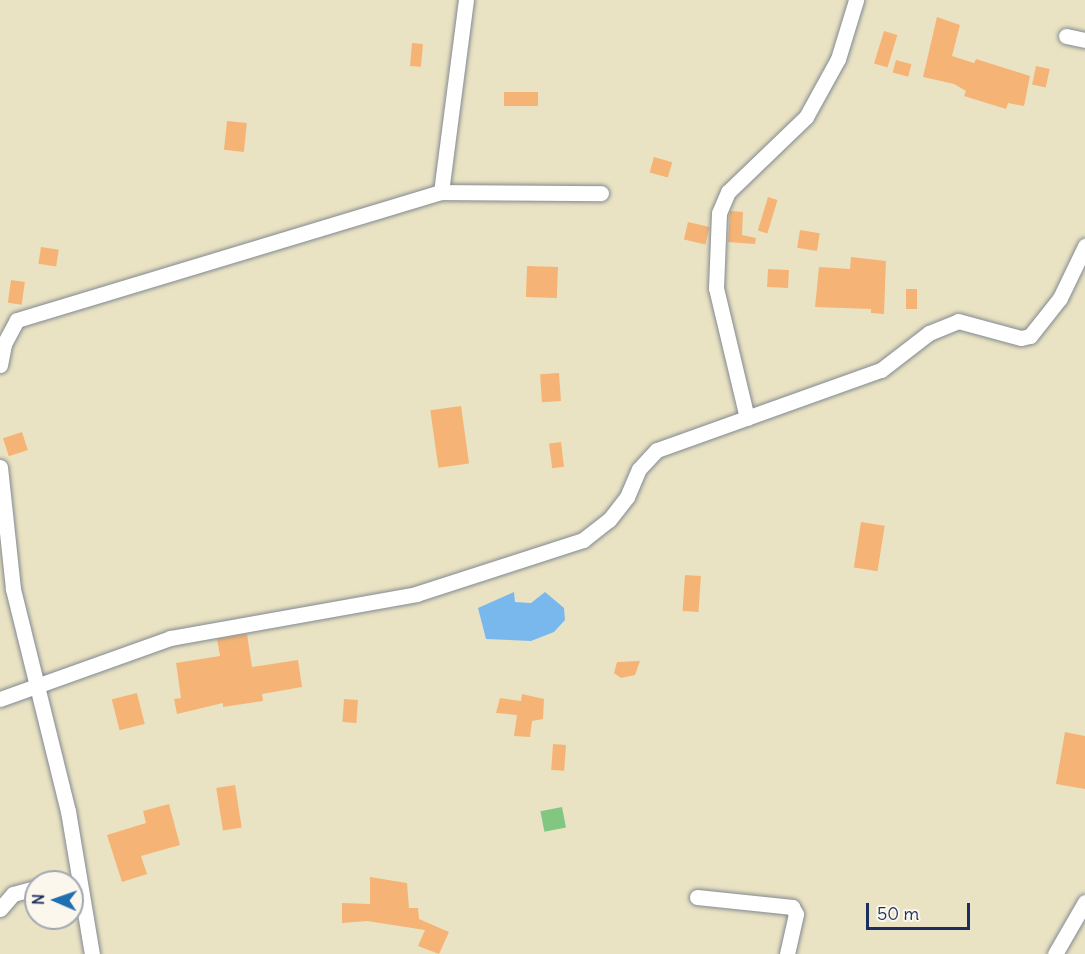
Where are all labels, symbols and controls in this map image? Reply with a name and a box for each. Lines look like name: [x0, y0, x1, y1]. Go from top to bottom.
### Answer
north arrow: [24, 870, 84, 930]
scale bar: [869, 891, 972, 929]
text: N: [28, 894, 48, 905]
text: 50 m: [877, 902, 919, 925]

